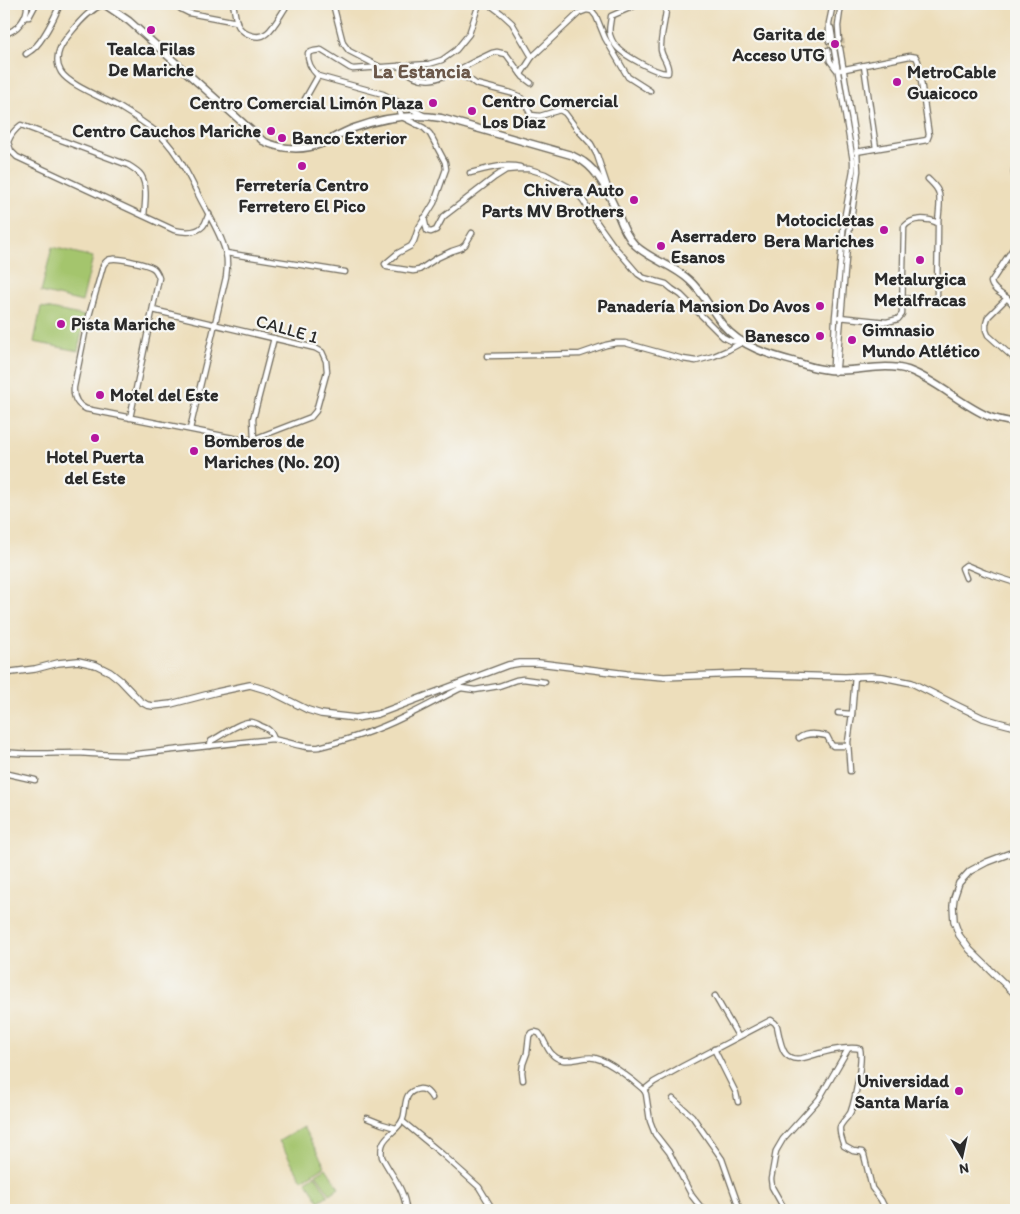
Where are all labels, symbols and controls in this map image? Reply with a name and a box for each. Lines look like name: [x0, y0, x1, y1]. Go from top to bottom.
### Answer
place label: Garita de Acceso UTG: [732, 23, 825, 66]
marker: Tealca Filas De Mariche: [145, 24, 157, 36]
place label: Tealca Filas De Mariche: [106, 38, 195, 81]
marker: Garita de Acceso UTG: [829, 38, 841, 50]
district label: La Estancia: [373, 59, 472, 83]
place label: MetroCable Guaicoco: [907, 61, 997, 104]
marker: MetroCable Guaicoco: [891, 76, 903, 88]
place label: Centro Comercial Los Díaz: [482, 90, 619, 133]
place label: Centro Comercial Limón Plaza: [189, 92, 423, 114]
marker: Centro Comercial Limón Plaza: [427, 97, 439, 109]
marker: Centro Comercial Los Díaz: [466, 105, 478, 117]
place label: Centro Cauchos Mariche: [72, 120, 261, 142]
marker: Centro Cauchos Mariche: [265, 125, 277, 137]
place label: Banco Exterior: [292, 127, 407, 149]
marker: Banco Exterior: [276, 132, 288, 144]
marker: Ferretería Centro Ferretero El Pico: [296, 160, 308, 172]
place label: Ferretería Centro Ferretero El Pico: [235, 174, 369, 217]
place label: Chivera Auto Parts MV Brothers: [482, 179, 624, 222]
marker: Chivera Auto Parts MV Brothers: [628, 194, 640, 206]
place label: Motocicletas Bera Mariches: [764, 209, 874, 252]
marker: Motocicletas Bera Mariches: [878, 224, 890, 236]
place label: Aserradero Esanos: [670, 225, 757, 268]
marker: Aserradero Esanos: [655, 240, 667, 252]
marker: Metalurgica Metalfracas: [914, 254, 926, 266]
place label: Metalurgica Metalfracas: [874, 268, 966, 311]
place label: Panadería Mansion Do Avos: [597, 295, 810, 317]
marker: Panadería Mansion Do Avos: [814, 300, 826, 312]
street label: CALLE 1: [253, 310, 321, 348]
place label: Pista Mariche: [71, 313, 176, 335]
marker: Pista Mariche: [55, 318, 67, 330]
place label: Gimnasio Mundo Atlético: [862, 319, 980, 362]
place label: Banesco: [745, 325, 810, 347]
marker: Banesco: [814, 330, 826, 342]
marker: Gimnasio Mundo Atlético: [846, 334, 858, 346]
place label: Motel del Este: [110, 384, 219, 406]
marker: Motel del Este: [94, 389, 106, 401]
place label: Bomberos de Mariches (No. 20): [204, 430, 340, 473]
marker: Hotel Puerta del Este: [89, 432, 101, 444]
marker: Bomberos de Mariches (No. 20): [188, 445, 200, 457]
place label: Hotel Puerta del Este: [46, 446, 144, 489]
place label: Universidad Santa María: [855, 1070, 950, 1113]
marker: Universidad Santa María: [953, 1085, 965, 1097]
north arrow: [938, 1132, 988, 1182]
text: N: [958, 1159, 970, 1177]

